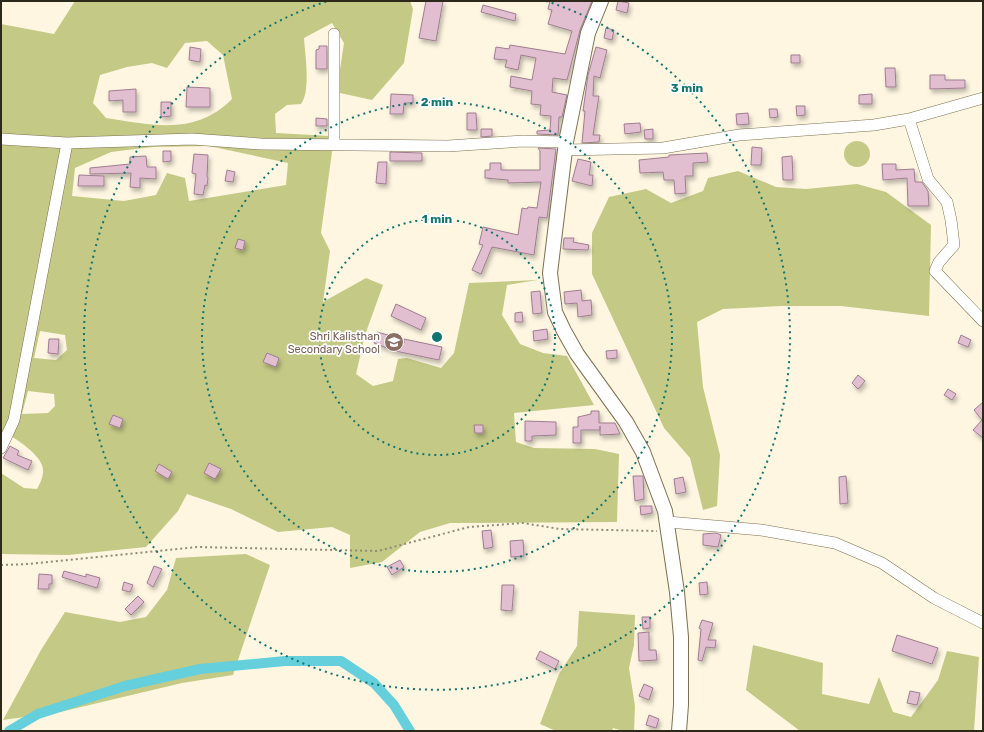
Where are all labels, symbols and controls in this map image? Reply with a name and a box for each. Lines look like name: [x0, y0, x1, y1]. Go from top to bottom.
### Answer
text: 3 min: [671, 81, 704, 95]
text: 2 min: [421, 95, 454, 109]
text: 1 min: [422, 212, 453, 226]
place label: Shri Kalisthan Secondary School: [288, 330, 380, 356]
centre of rings: [430, 330, 444, 344]
school or university icon: Shri Kalisthan Secondary School: [383, 331, 405, 353]

